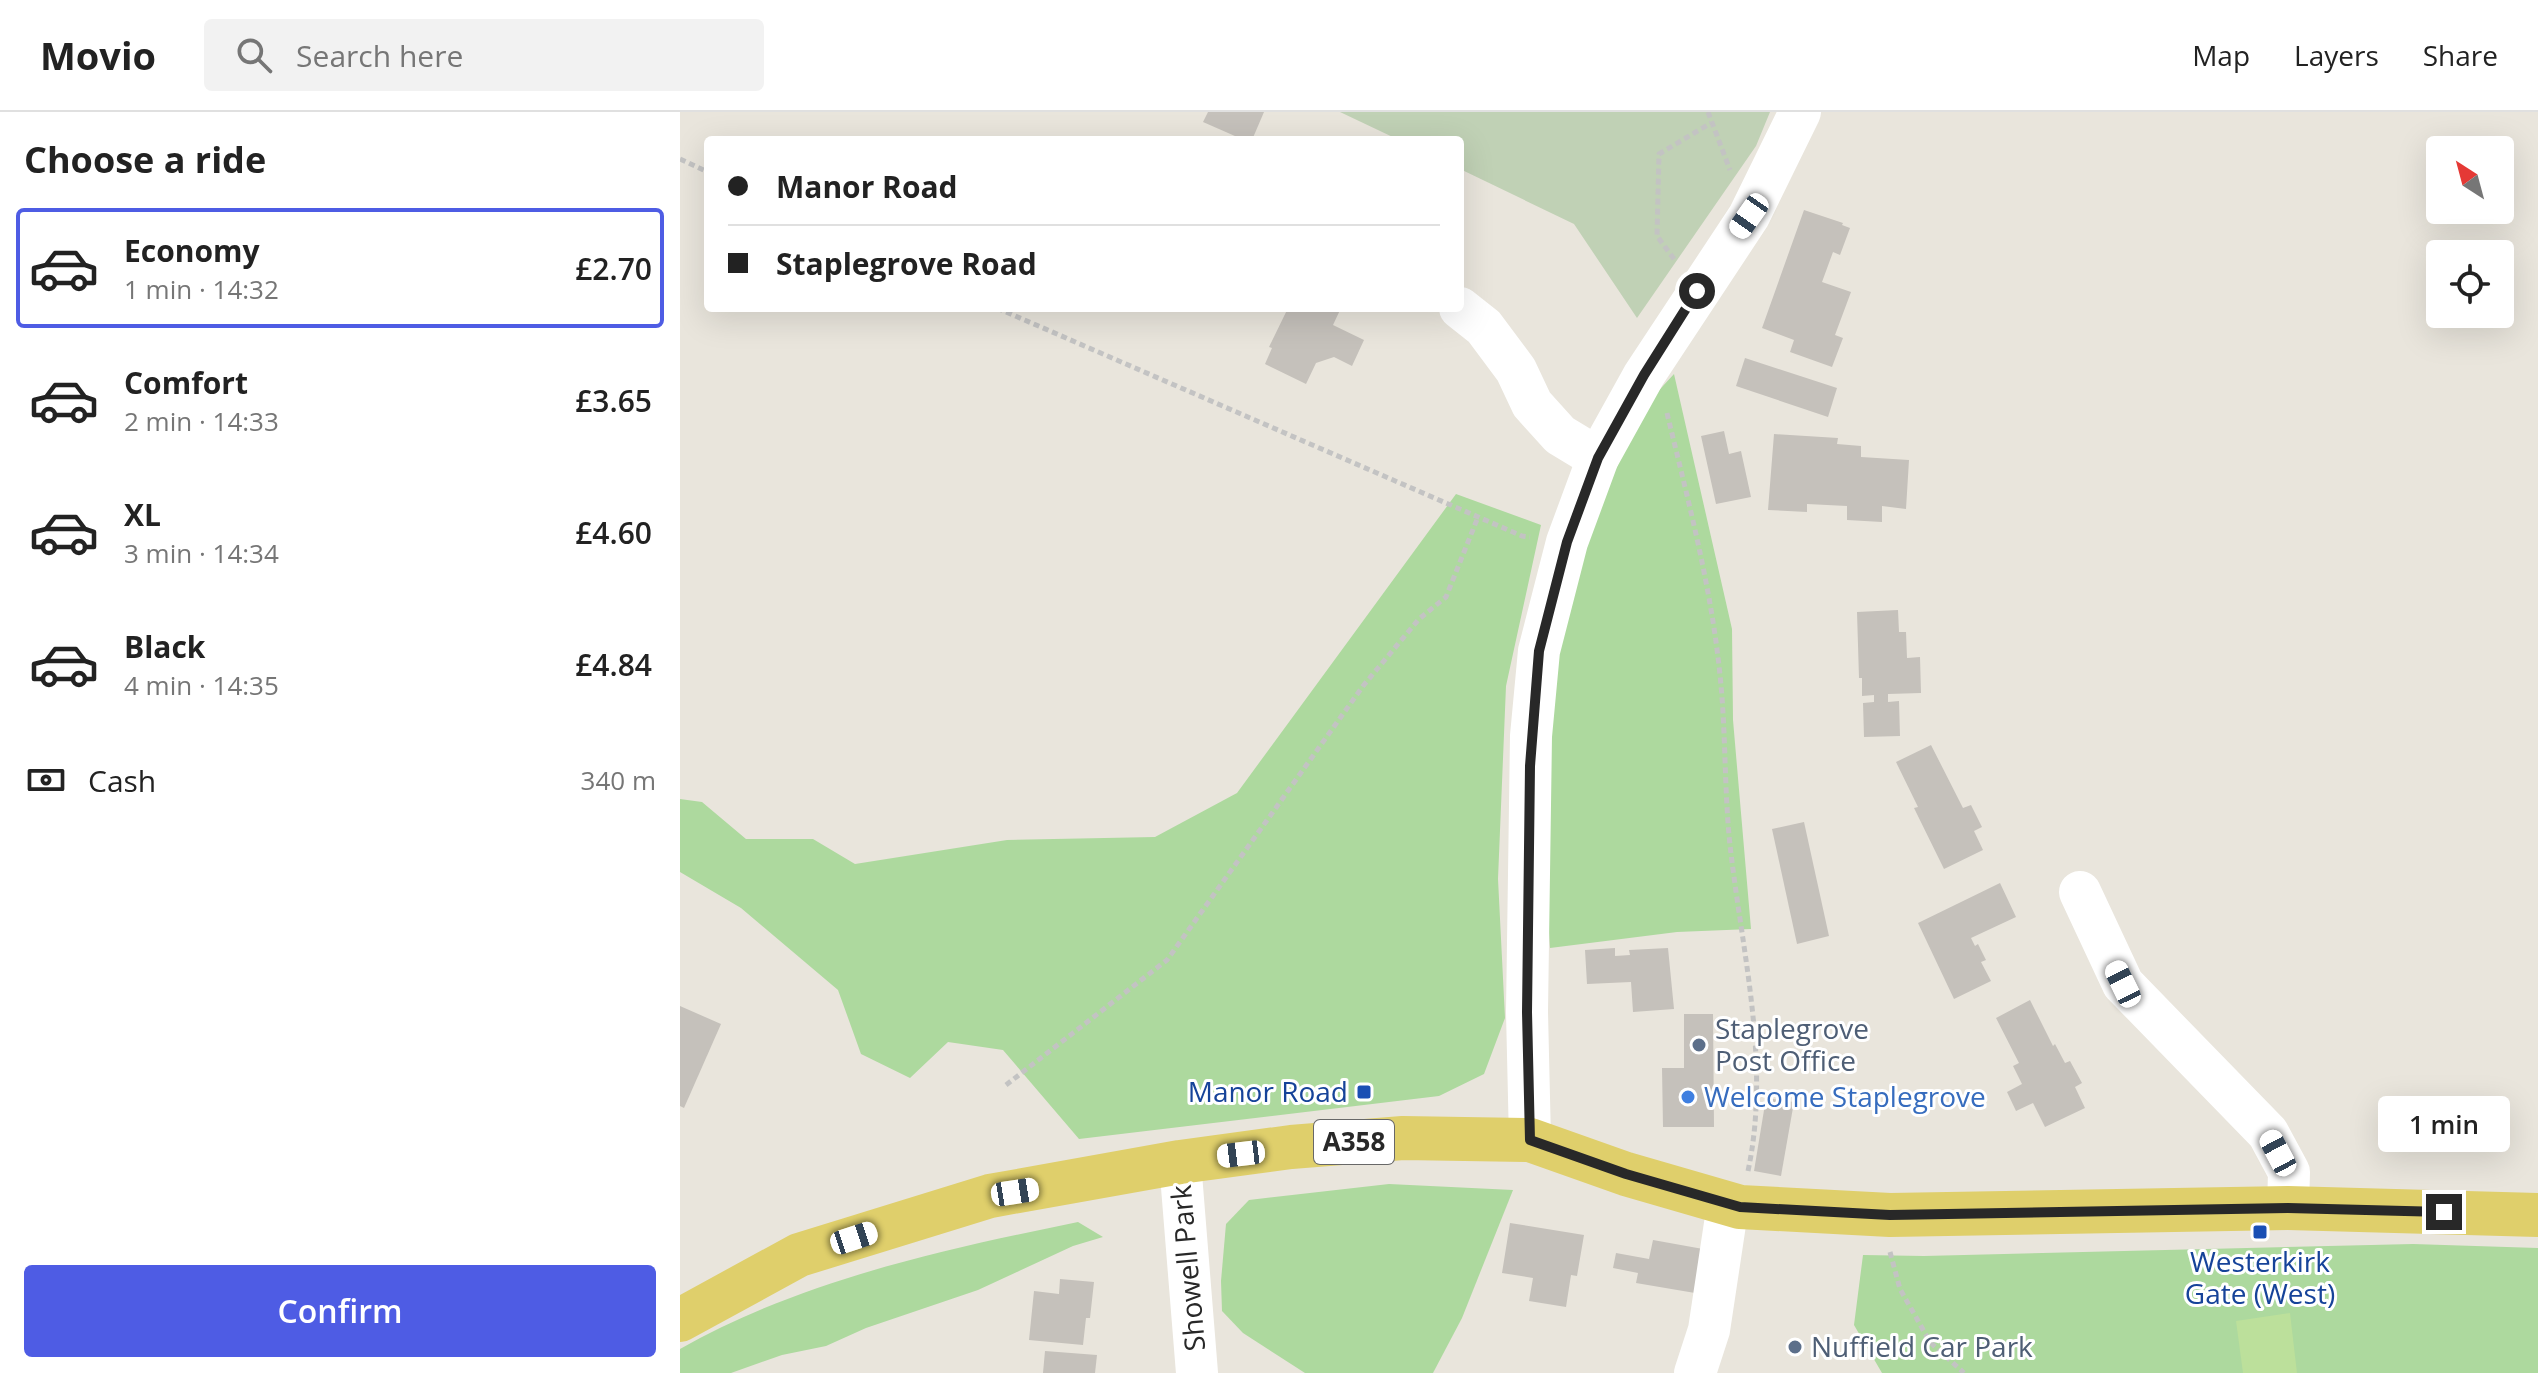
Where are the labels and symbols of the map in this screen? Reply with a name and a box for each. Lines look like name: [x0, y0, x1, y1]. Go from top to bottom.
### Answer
north arrow: [2426, 136, 2514, 224]
car: [1725, 189, 1773, 243]
route start: [1679, 273, 1715, 309]
car: [2102, 957, 2144, 1011]
place label: Staplegrove Post Office: [1715, 1009, 1869, 1079]
marker: Staplegrove Post Office: [1690, 1036, 1708, 1054]
place label: Manor Road: [1188, 1072, 1348, 1110]
place label: Welcome Staplegrove: [1704, 1077, 1986, 1115]
marker: Manor Road: [1355, 1083, 1373, 1101]
marker: Welcome Staplegrove: [1679, 1088, 1697, 1106]
callout: 1 min: [2378, 1096, 2510, 1152]
road number: A358: [1314, 1120, 1394, 1164]
car: [2256, 1126, 2300, 1180]
car: [1216, 1139, 1266, 1169]
car: [989, 1176, 1041, 1208]
street label: Showell Park: [1161, 1183, 1213, 1353]
route end: [2426, 1194, 2462, 1230]
car: [827, 1219, 881, 1257]
marker: Westerkirk Gate (West): [2251, 1223, 2269, 1241]
place label: Westerkirk Gate (West): [2185, 1242, 2335, 1312]
place label: Nuffield Car Park: [1811, 1327, 2033, 1365]
marker: Nuffield Car Park: [1786, 1338, 1804, 1356]

